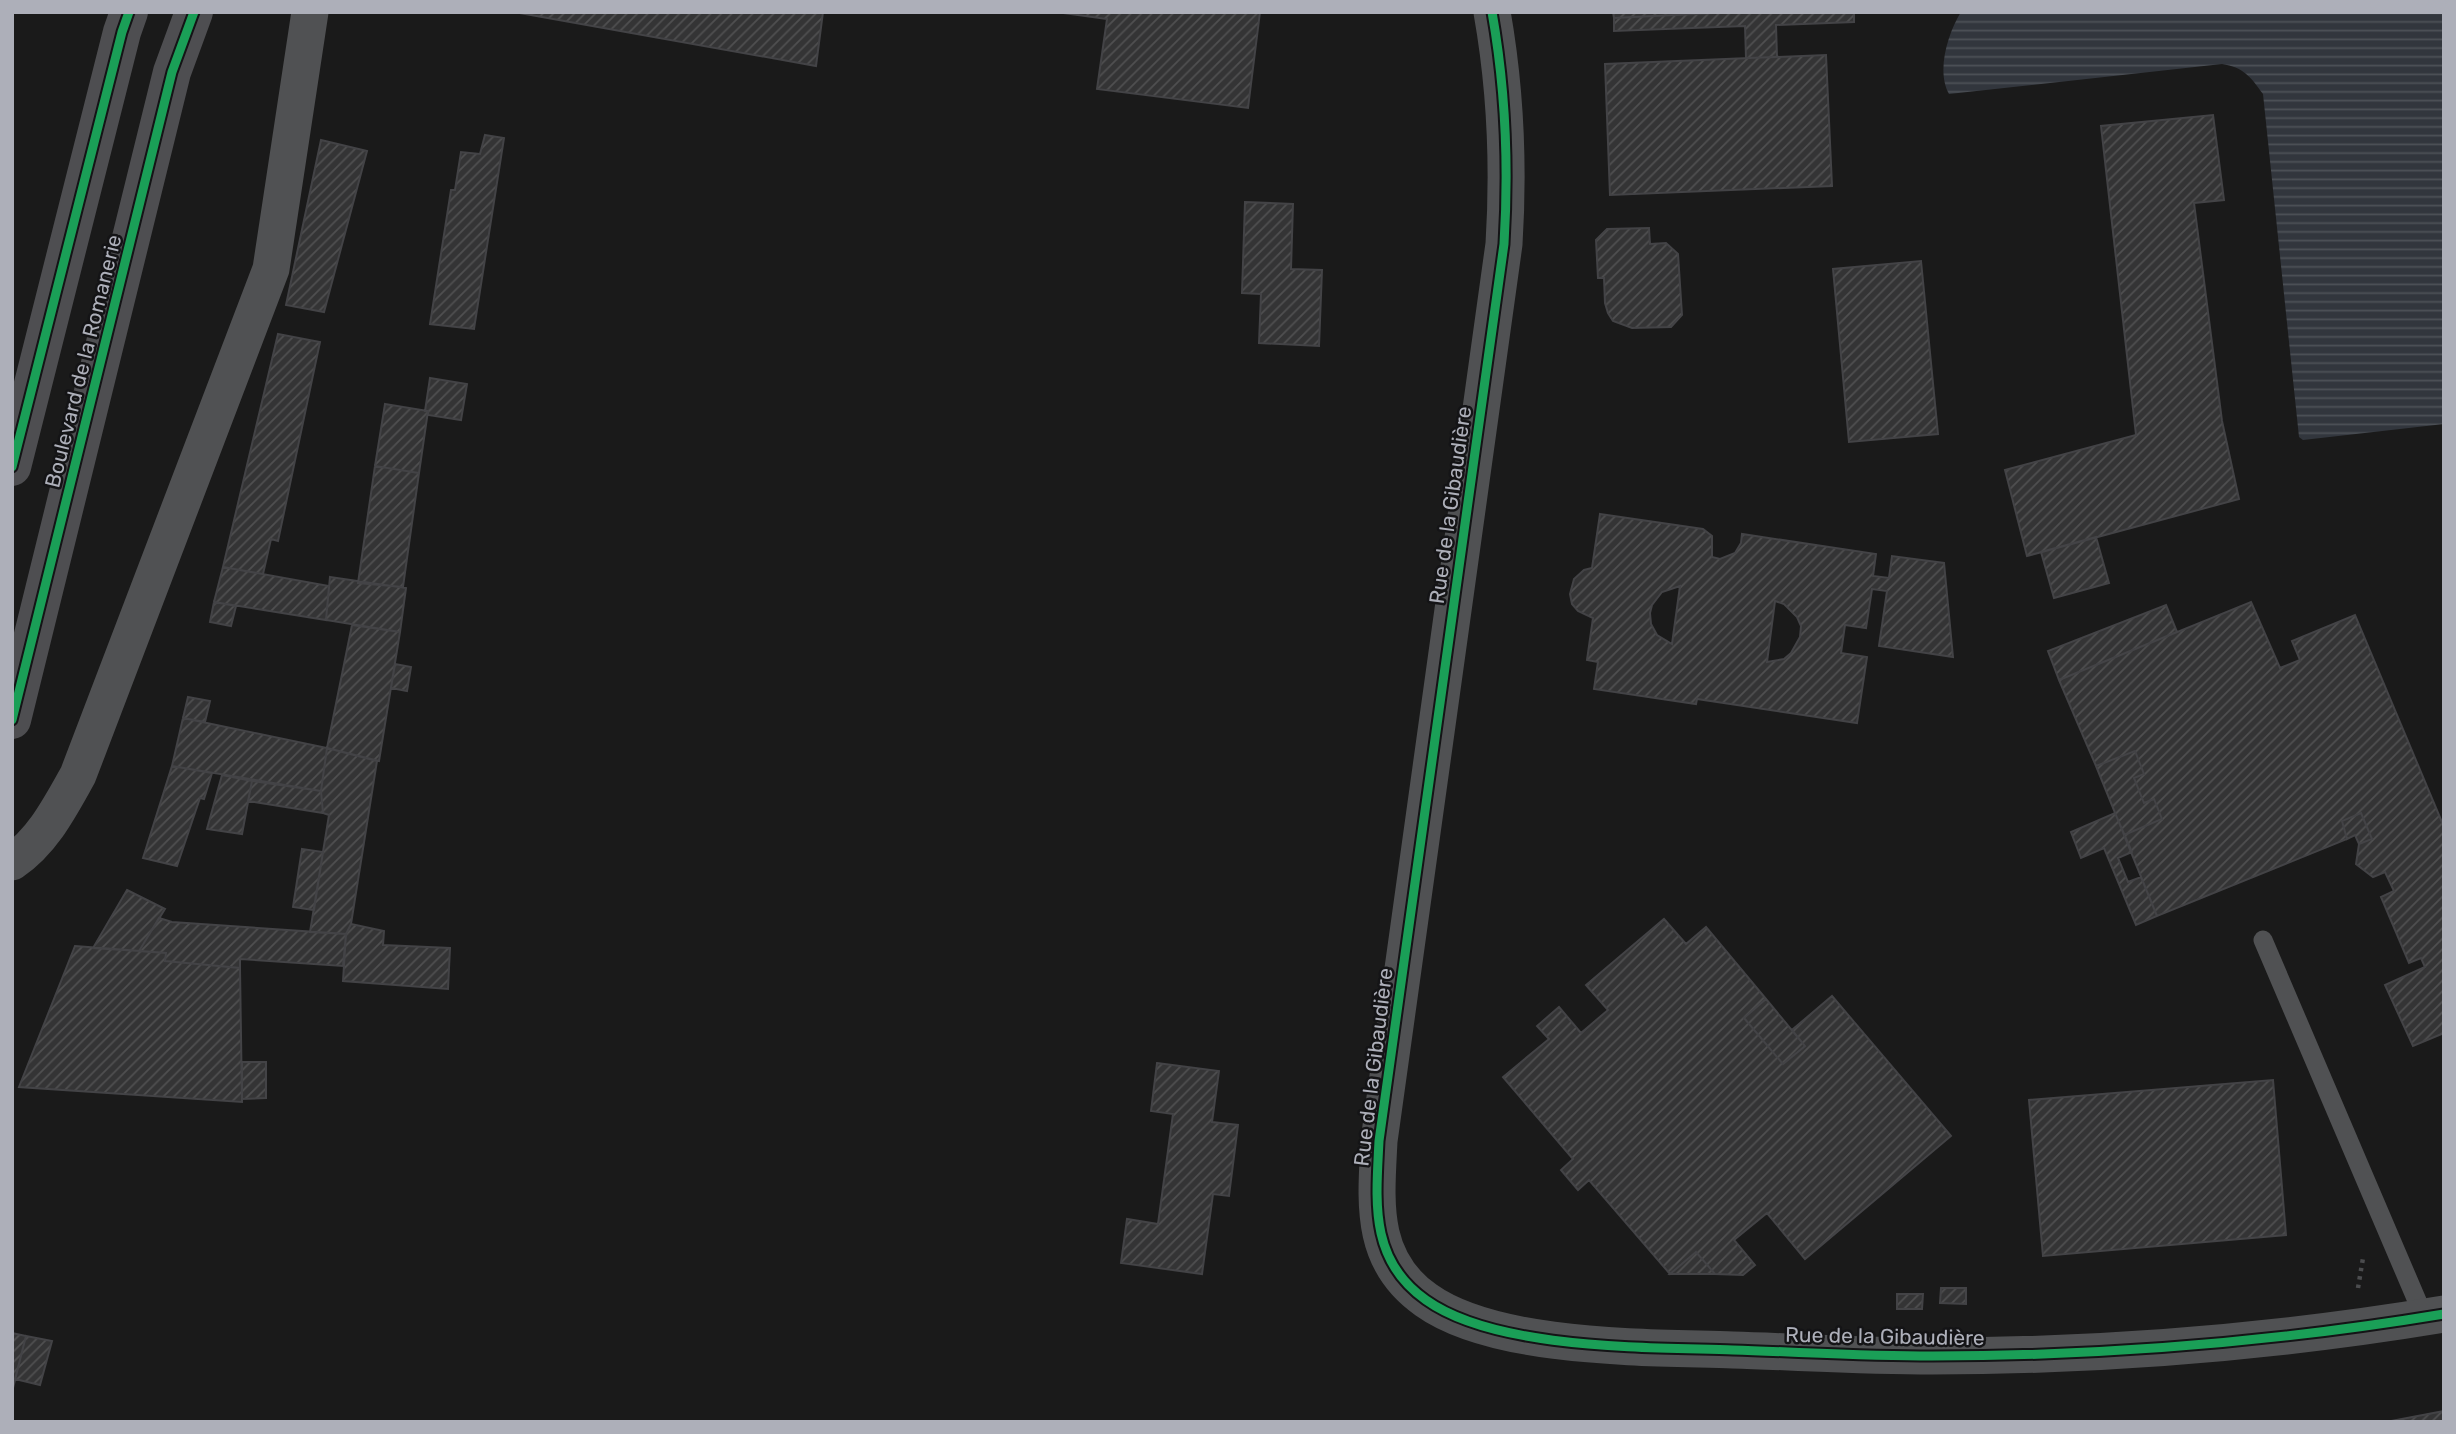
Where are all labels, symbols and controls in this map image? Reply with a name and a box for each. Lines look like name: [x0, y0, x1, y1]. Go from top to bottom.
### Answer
street label: Boulevard de la Romanerie: [39, 232, 127, 490]
street label: Rue de la Gibaudière: [1424, 404, 1476, 606]
street label: Rue de la Gibaudière: [1348, 966, 1398, 1168]
street label: Rue de la Gibaudière: [1785, 1322, 1985, 1350]

